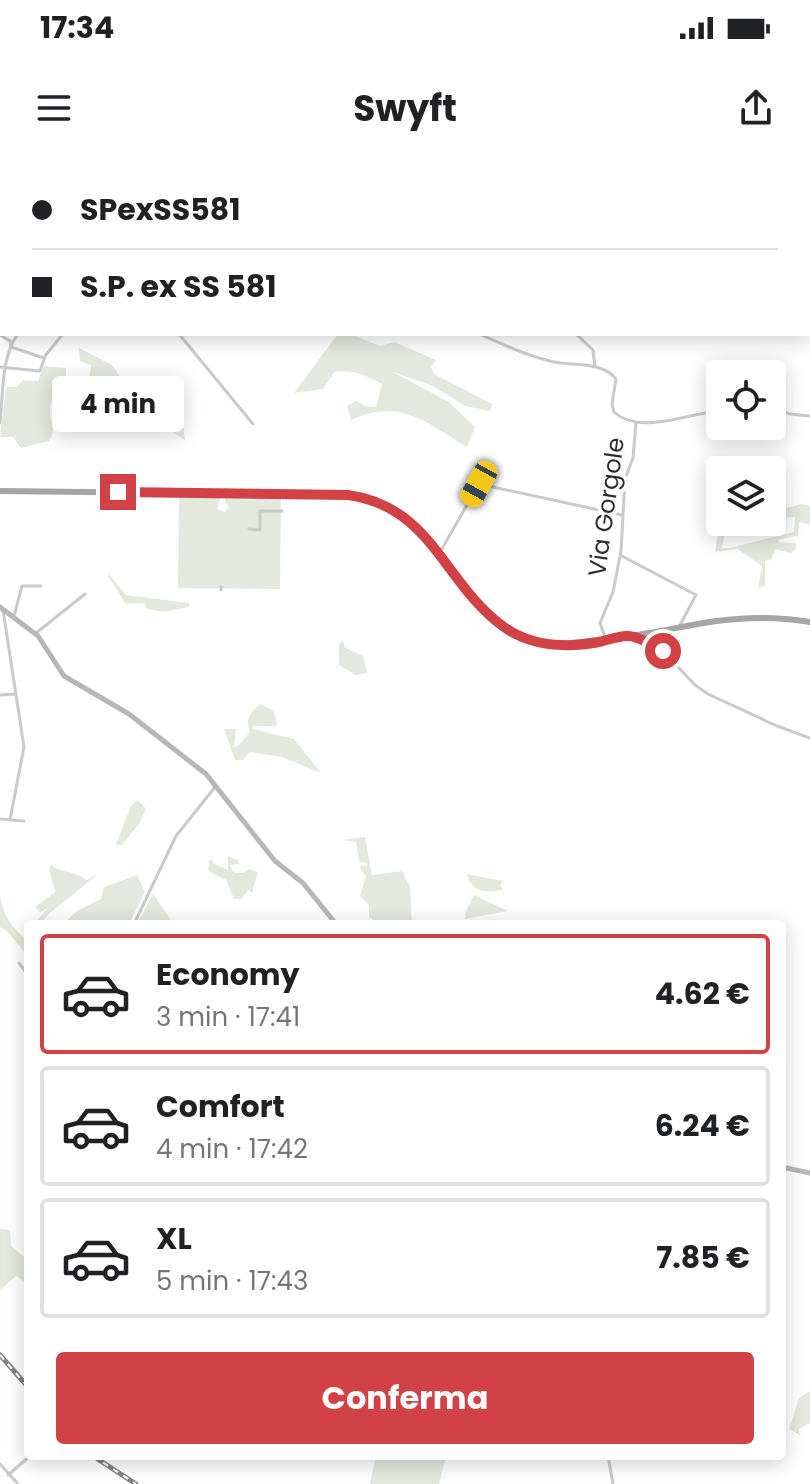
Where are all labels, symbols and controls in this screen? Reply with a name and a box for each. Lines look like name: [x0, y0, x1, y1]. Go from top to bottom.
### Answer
text: 17:34: [40, 6, 114, 49]
text: Swyft: [353, 83, 457, 134]
icon: menu: [32, 86, 76, 130]
icon: share: [734, 86, 778, 130]
text: SPexSS581: [80, 188, 240, 231]
text: S.P. ex SS 581: [80, 265, 276, 308]
map controls: [706, 360, 786, 536]
button: locate: [706, 360, 786, 440]
callout: 4 min: [52, 376, 184, 432]
text: 4 min: [80, 386, 156, 422]
street label: Via Gorgole: [580, 435, 632, 579]
button: layers: [706, 456, 786, 536]
car: [457, 457, 501, 511]
route end: [100, 474, 136, 510]
route start: [645, 633, 681, 669]
text: Economy: [156, 953, 300, 996]
icon: car: [60, 958, 132, 1030]
text: 4.62 €: [655, 972, 750, 1015]
text: 3 min · 17:41: [156, 999, 300, 1035]
text: Comfort: [156, 1085, 285, 1128]
icon: car: [60, 1090, 132, 1162]
text: 6.24 €: [655, 1104, 750, 1147]
text: 4 min · 17:42: [156, 1131, 308, 1167]
text: XL: [156, 1217, 192, 1260]
icon: car: [60, 1222, 132, 1294]
text: 7.85 €: [656, 1236, 750, 1279]
text: 5 min · 17:43: [156, 1263, 308, 1299]
button: Conferma: [56, 1352, 754, 1444]

